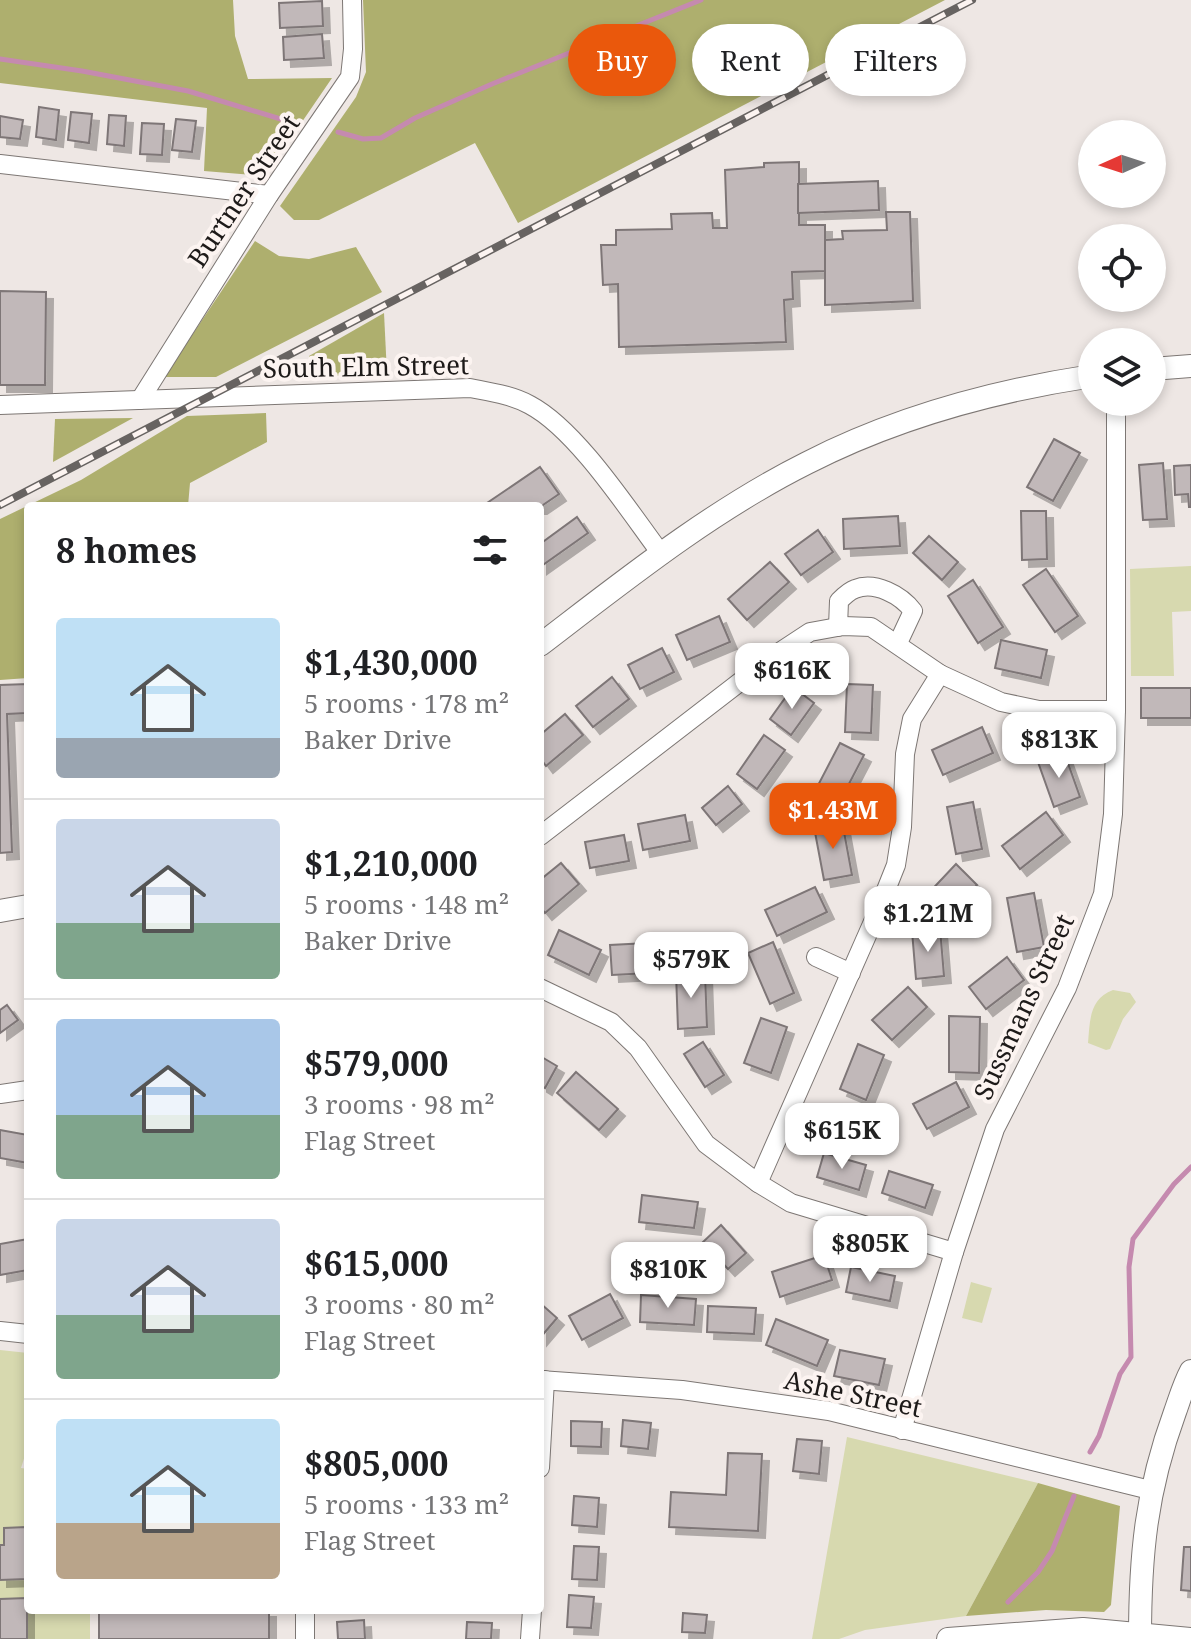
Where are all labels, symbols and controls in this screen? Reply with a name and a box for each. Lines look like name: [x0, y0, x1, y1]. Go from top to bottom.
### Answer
chip: Buy: [568, 24, 676, 96]
chip: Rent: [692, 24, 809, 96]
chip: Filters: [825, 24, 966, 96]
street label: Burtner Street: [179, 107, 308, 274]
north arrow: [1078, 120, 1166, 208]
map controls: [1078, 120, 1166, 416]
button: locate: [1078, 224, 1166, 312]
button: layers: [1078, 328, 1166, 416]
street label: South Elm Street: [263, 346, 469, 386]
text: 8 homes: [56, 527, 197, 573]
icon: filters: [468, 528, 512, 572]
text: $1,430,000: [304, 639, 478, 685]
pin: $616K: [736, 643, 848, 711]
icon: home: [120, 650, 216, 746]
text: $616K: [753, 651, 831, 687]
text: 5 rooms · 178 m²: [304, 685, 509, 721]
pin: $813K: [1003, 712, 1115, 780]
text: $813K: [1020, 720, 1098, 756]
text: Baker Drive: [304, 721, 452, 757]
pin: $1.43M: [768, 783, 898, 851]
text: $1.43M: [787, 791, 879, 827]
text: $1,210,000: [304, 840, 478, 886]
icon: home: [120, 851, 216, 947]
text: 5 rooms · 148 m²: [304, 886, 509, 922]
pin: $1.21M: [863, 886, 993, 954]
text: $1.21M: [882, 894, 974, 930]
street label: Sussmans Street: [964, 908, 1082, 1105]
text: Baker Drive: [304, 922, 452, 958]
pin: $579K: [635, 932, 747, 1000]
text: $579K: [652, 940, 730, 976]
text: $579,000: [304, 1040, 448, 1086]
icon: home: [120, 1051, 216, 1147]
text: 3 rooms · 98 m²: [304, 1086, 495, 1122]
pin: $615K: [786, 1103, 898, 1171]
text: $615K: [803, 1111, 881, 1147]
text: Flag Street: [304, 1122, 435, 1158]
pin: $805K: [814, 1216, 926, 1284]
text: $805K: [831, 1224, 909, 1260]
text: $615,000: [304, 1240, 448, 1286]
pin: $810K: [612, 1242, 724, 1310]
text: $810K: [629, 1250, 707, 1286]
icon: home: [120, 1251, 216, 1347]
text: 3 rooms · 80 m²: [304, 1286, 495, 1322]
text: Flag Street: [304, 1322, 435, 1358]
street label: Ashe Street: [781, 1361, 925, 1425]
text: $805,000: [304, 1440, 448, 1486]
icon: home: [120, 1451, 216, 1547]
text: 5 rooms · 133 m²: [304, 1486, 509, 1522]
text: Flag Street: [304, 1522, 435, 1558]

